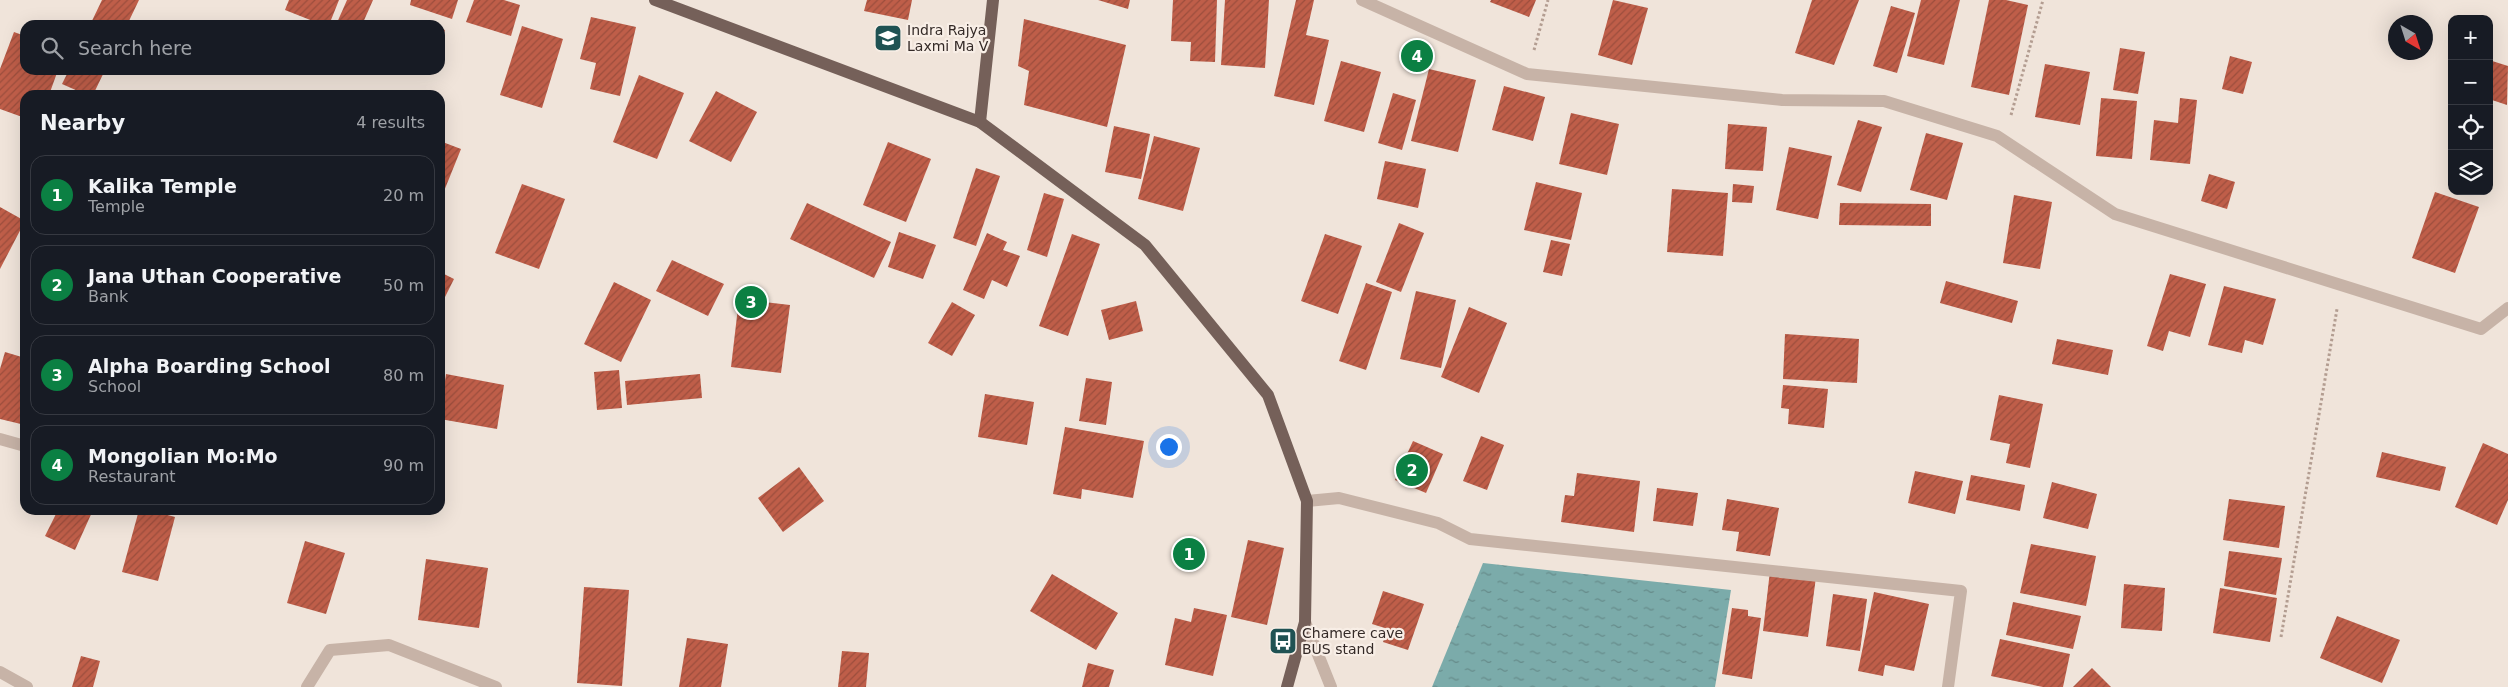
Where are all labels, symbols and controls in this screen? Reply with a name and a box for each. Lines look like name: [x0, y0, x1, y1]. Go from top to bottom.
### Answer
north arrow: [2388, 15, 2433, 60]
map controls: [2448, 15, 2493, 195]
button: +: [2448, 15, 2493, 60]
search box: [20, 20, 445, 75]
place label: Indra Rajya Laxmi Ma V: [907, 22, 989, 54]
school or university icon: Indra Rajya Laxmi Ma V: [873, 23, 903, 53]
icon: search: [38, 34, 66, 62]
text: Search here: [78, 37, 192, 59]
pin: 4: [1401, 37, 1433, 75]
button: −: [2448, 60, 2493, 105]
button: locate: [2448, 105, 2493, 150]
text: Nearby: [40, 111, 125, 135]
text: 4 results: [356, 113, 425, 132]
button: layers: [2448, 150, 2493, 195]
text: Kalika Temple: [88, 175, 237, 197]
text: 1: [51, 186, 63, 205]
text: 20 m: [383, 186, 424, 205]
text: Temple: [88, 197, 145, 216]
text: Jana Uthan Cooperative: [88, 265, 341, 287]
text: 2: [51, 276, 63, 295]
text: 50 m: [383, 276, 424, 295]
pin: 3: [735, 283, 767, 321]
text: Bank: [88, 287, 128, 306]
text: Alpha Boarding School: [88, 355, 330, 377]
text: 3: [51, 366, 63, 385]
text: 80 m: [383, 366, 424, 385]
text: School: [88, 377, 141, 396]
your location: [1156, 434, 1182, 460]
text: Mongolian Mo:Mo: [88, 445, 278, 467]
pin: 2: [1396, 451, 1428, 489]
text: 4: [51, 456, 63, 475]
text: 90 m: [383, 456, 424, 475]
text: Restaurant: [88, 467, 176, 486]
pin: 1: [1173, 535, 1205, 573]
place label: Chamere cave BUS stand: [1302, 625, 1403, 657]
bus stop icon: Chamere cave BUS stand: [1268, 626, 1298, 656]

